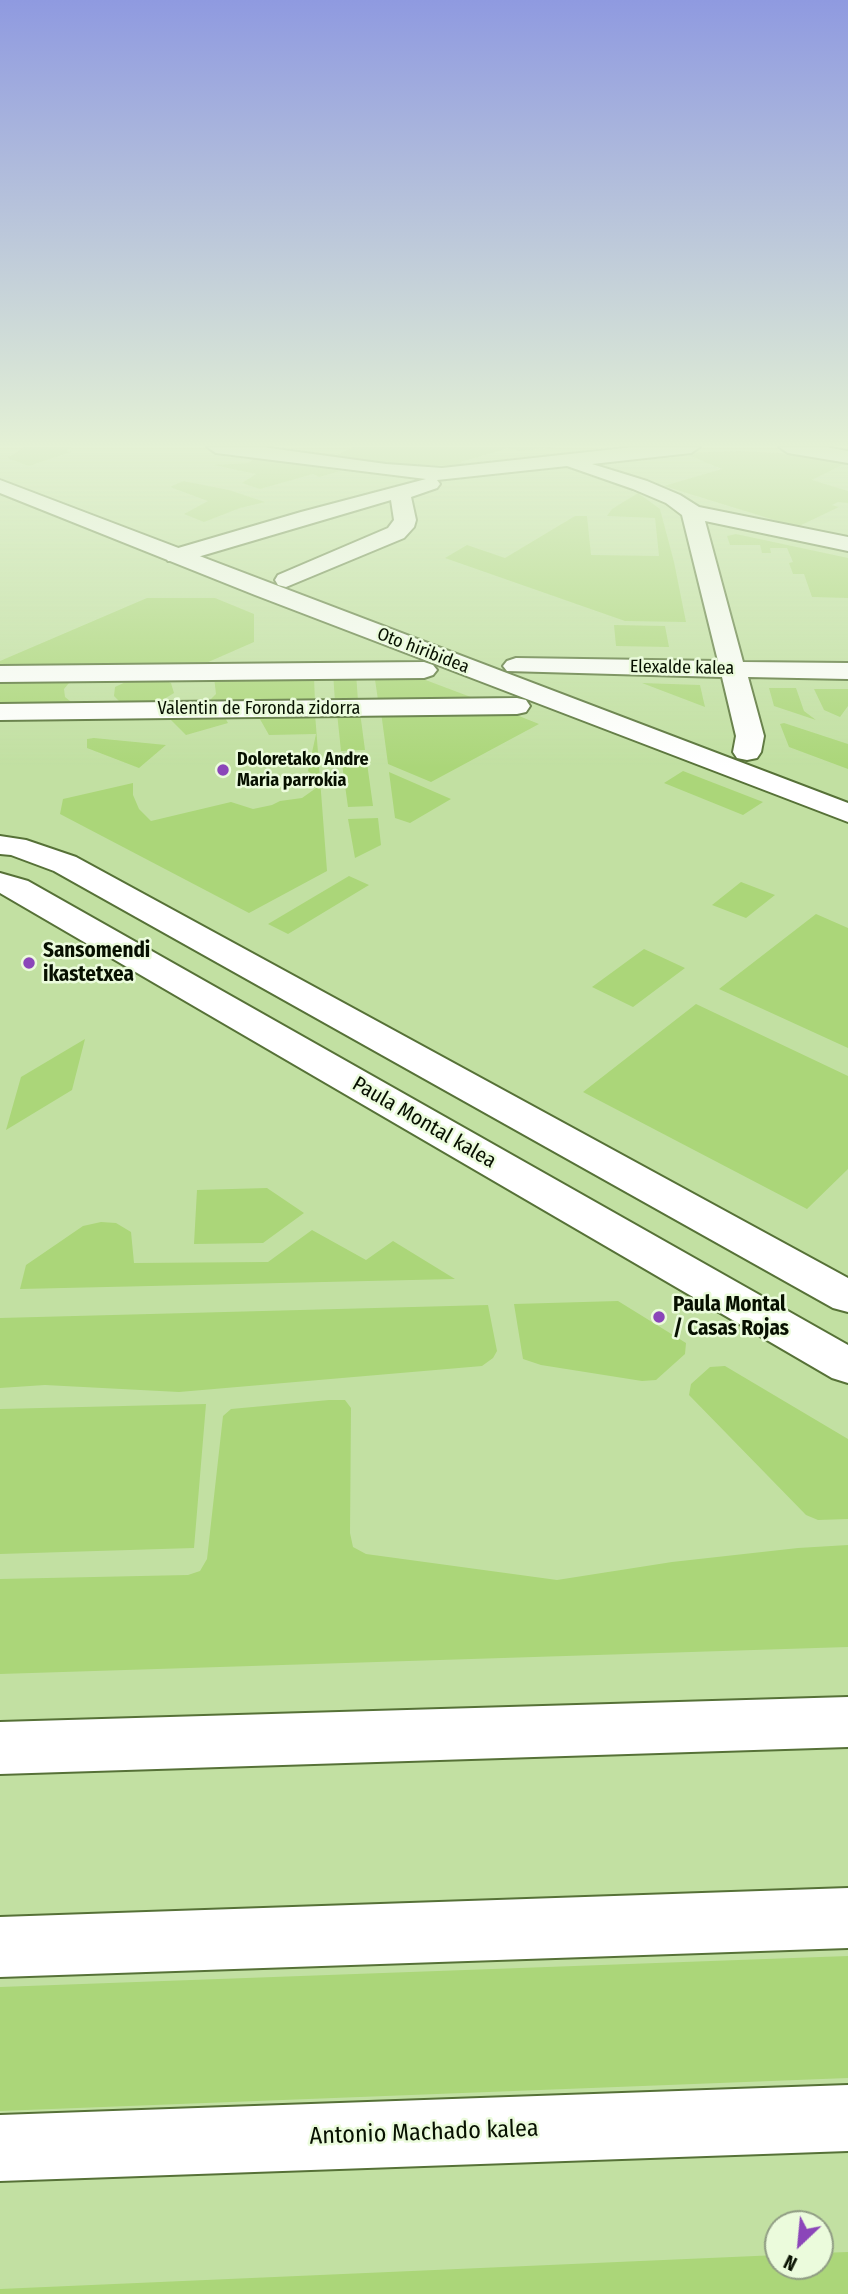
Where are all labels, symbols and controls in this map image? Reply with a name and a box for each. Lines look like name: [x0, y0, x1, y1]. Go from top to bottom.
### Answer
street label: Oto hiribidea: [374, 624, 472, 678]
street label: Elexalde kalea: [630, 656, 734, 680]
street label: Valentin de Foronda zidorra: [158, 698, 360, 720]
place label: Doloretako Andre Maria parrokia: [237, 749, 369, 792]
marker: Doloretako Andre Maria parrokia: [215, 762, 231, 778]
place label: Sansomendi ikastetxea: [43, 938, 150, 988]
marker: Sansomendi ikastetxea: [21, 955, 37, 971]
street label: Paula Montal kalea: [348, 1072, 500, 1174]
place label: Paula Montal / Casas Rojas: [673, 1292, 789, 1342]
marker: Paula Montal / Casas Rojas: [651, 1309, 667, 1325]
street label: Antonio Machado kalea: [309, 2115, 539, 2151]
north arrow: [764, 2210, 834, 2280]
text: N: [780, 2250, 801, 2275]

